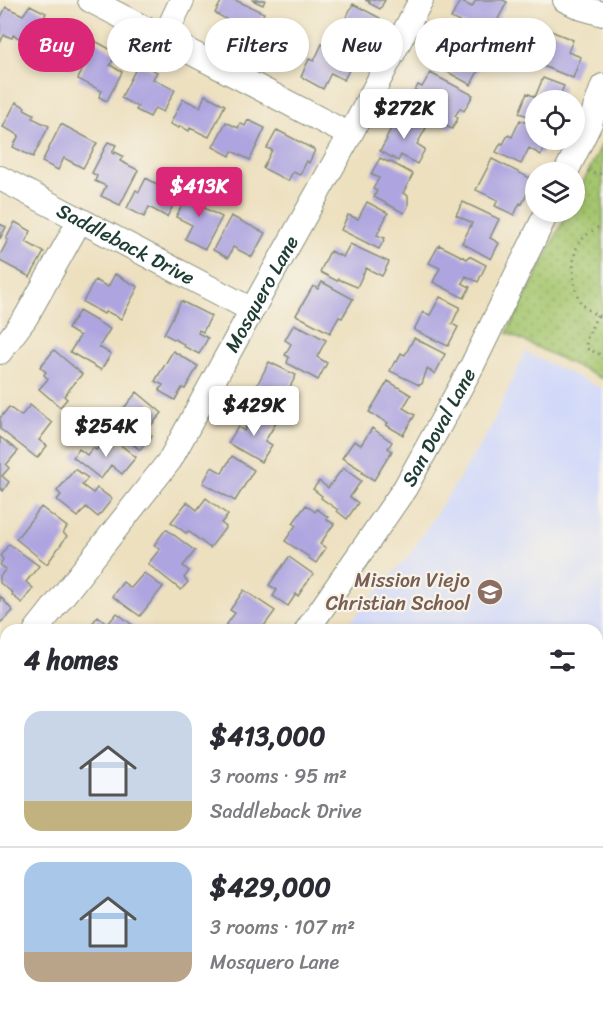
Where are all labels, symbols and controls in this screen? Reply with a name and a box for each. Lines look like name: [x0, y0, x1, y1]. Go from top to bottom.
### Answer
chip: Buy: [18, 18, 95, 72]
chip: Rent: [107, 18, 193, 72]
chip: Filters: [205, 18, 309, 72]
chip: New: [321, 18, 403, 72]
chip: Apartment: [415, 18, 556, 72]
pin: $272K: [362, 89, 446, 140]
map controls: [525, 90, 585, 222]
button: locate: [525, 90, 585, 150]
text: $272K: [374, 91, 434, 126]
button: layers: [525, 162, 585, 222]
pin: $413K: [157, 167, 241, 218]
text: $413K: [170, 169, 228, 204]
street label: Saddleback Drive: [50, 194, 201, 295]
street label: Mosquero Lane: [215, 229, 309, 359]
street label: San Doval Lane: [392, 361, 486, 493]
pin: $429K: [212, 386, 296, 437]
text: $429K: [223, 388, 285, 423]
pin: $254K: [64, 407, 148, 458]
text: $254K: [75, 409, 137, 444]
place label: Mission Viejo Christian School: [326, 563, 471, 621]
school or university icon: Mission Viejo Christian School: [475, 577, 505, 607]
text: 4 homes: [24, 637, 118, 683]
icon: filters: [546, 644, 579, 677]
text: $413,000: [210, 713, 325, 759]
icon: home: [72, 735, 144, 807]
text: 3 rooms · 95 m²: [210, 759, 347, 794]
text: Saddleback Drive: [210, 794, 362, 829]
text: $429,000: [210, 864, 331, 910]
icon: home: [72, 886, 144, 958]
text: 3 rooms · 107 m²: [210, 910, 355, 945]
text: Mosquero Lane: [210, 945, 339, 980]

